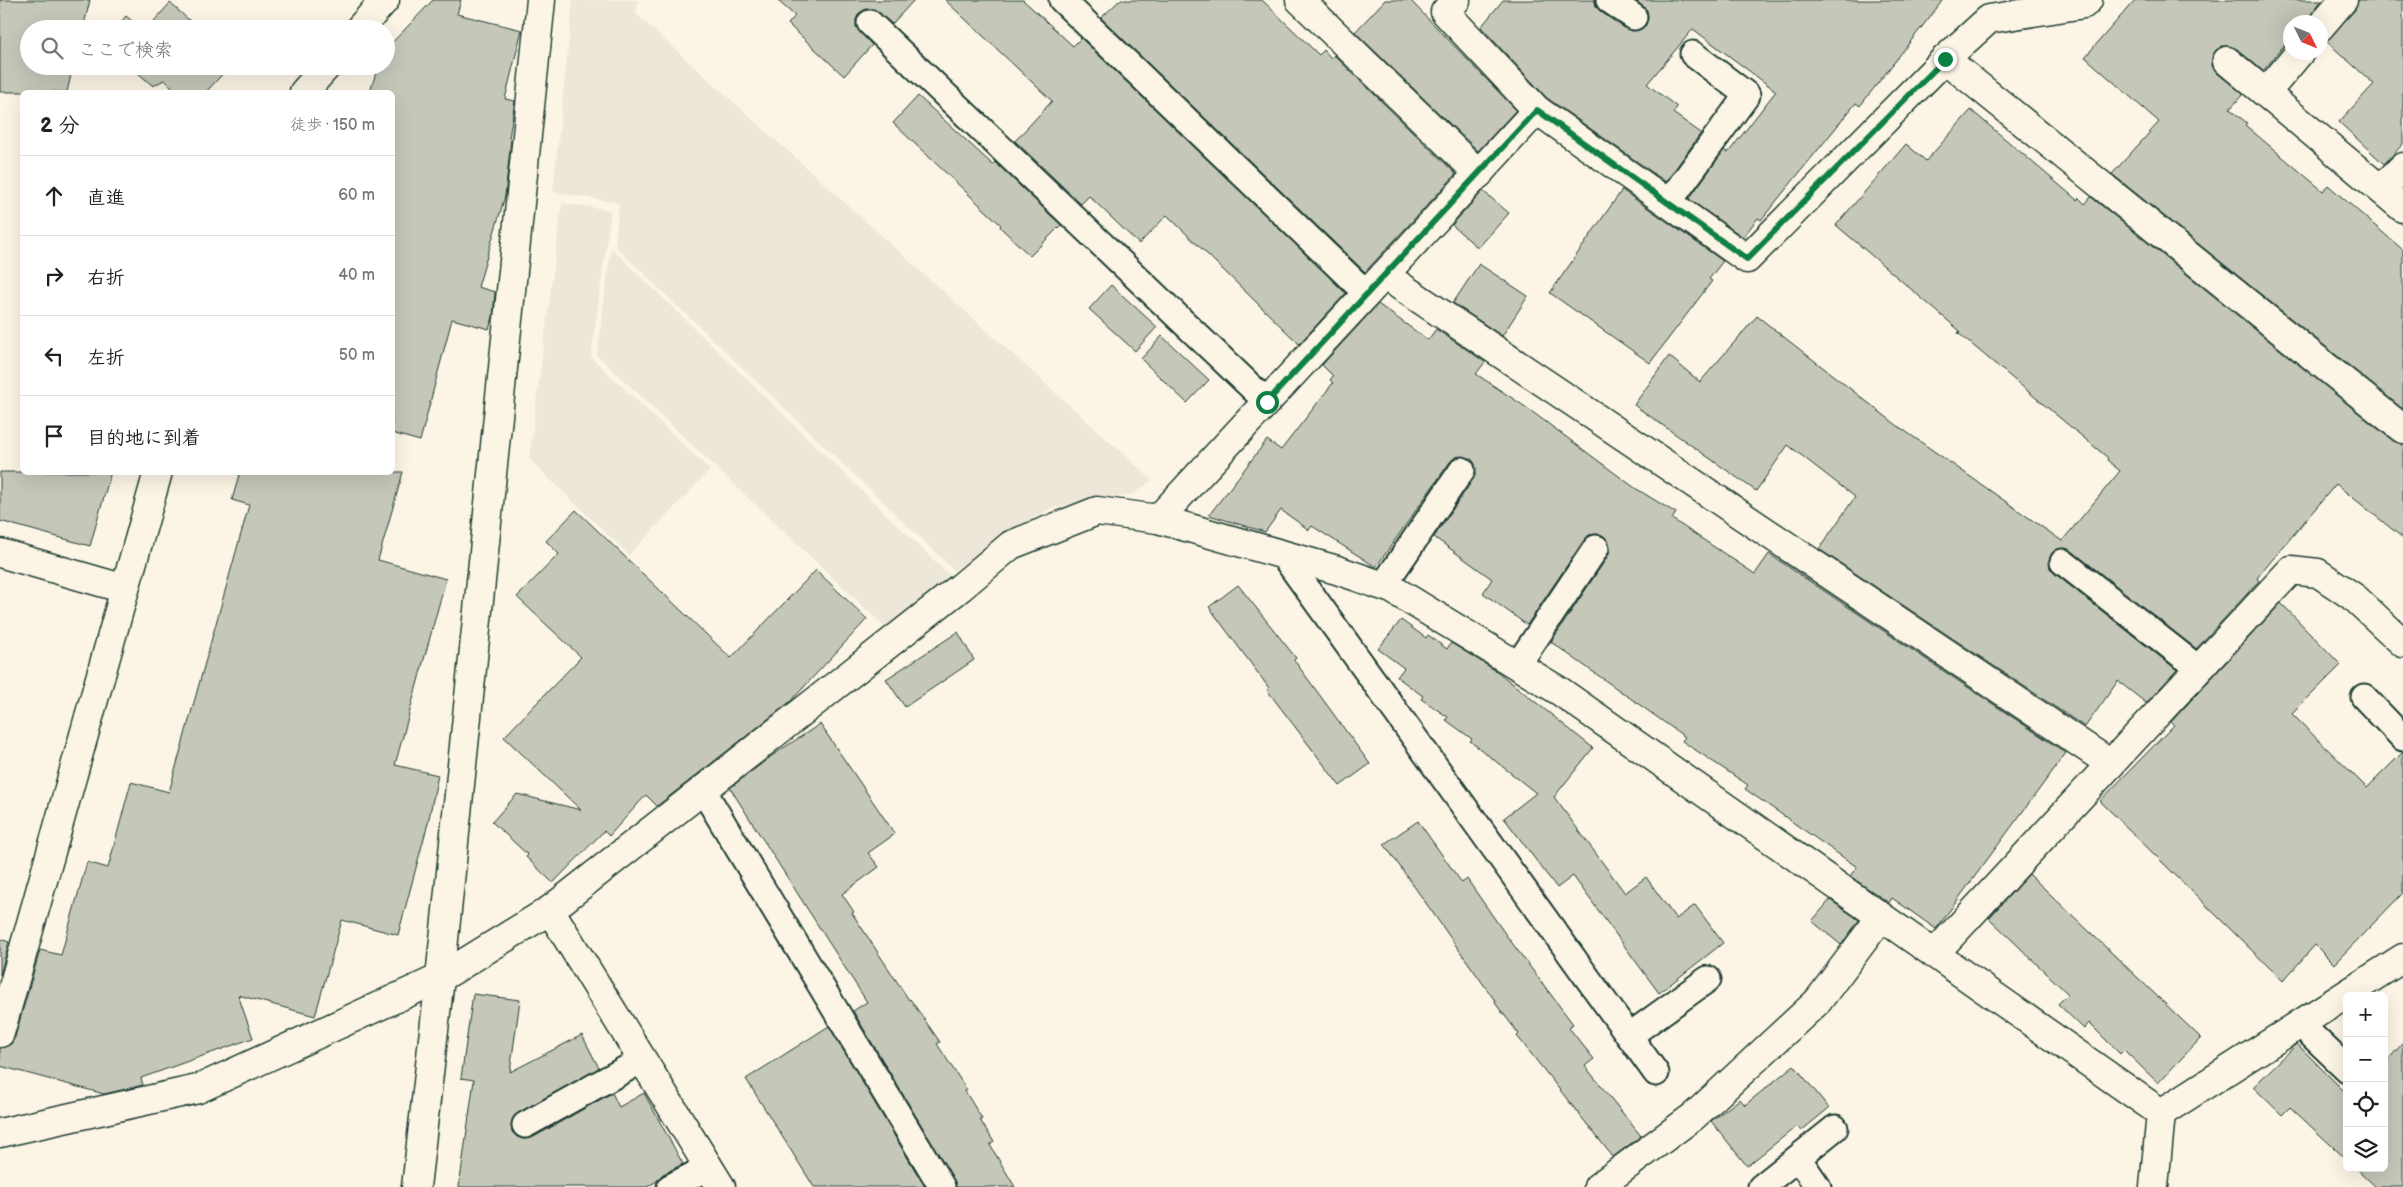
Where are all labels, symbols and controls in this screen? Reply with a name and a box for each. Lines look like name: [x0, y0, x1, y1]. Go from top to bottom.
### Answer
north arrow: [2283, 15, 2328, 60]
search box: [20, 20, 395, 75]
icon: search: [38, 34, 66, 62]
text: ここで検索: [78, 39, 173, 62]
route end: [1934, 48, 1957, 71]
text: 2 分: [40, 113, 79, 138]
text: 徒歩 · 150 m: [290, 116, 375, 135]
icon: ahead: [40, 182, 68, 210]
text: 60 m: [338, 186, 375, 205]
text: 直進: [87, 187, 125, 210]
icon: right: [40, 262, 68, 290]
text: 40 m: [338, 266, 375, 285]
text: 右折: [87, 267, 125, 290]
icon: left: [40, 342, 68, 370]
text: 50 m: [339, 346, 375, 365]
text: 左折: [87, 347, 125, 370]
route start: [1256, 391, 1279, 414]
icon: arrive: [40, 422, 68, 450]
text: 目的地に到着: [87, 427, 201, 450]
map controls: [2343, 992, 2388, 1172]
button: +: [2343, 992, 2388, 1037]
button: −: [2343, 1037, 2388, 1082]
button: locate: [2343, 1082, 2388, 1127]
button: layers: [2343, 1127, 2388, 1172]

